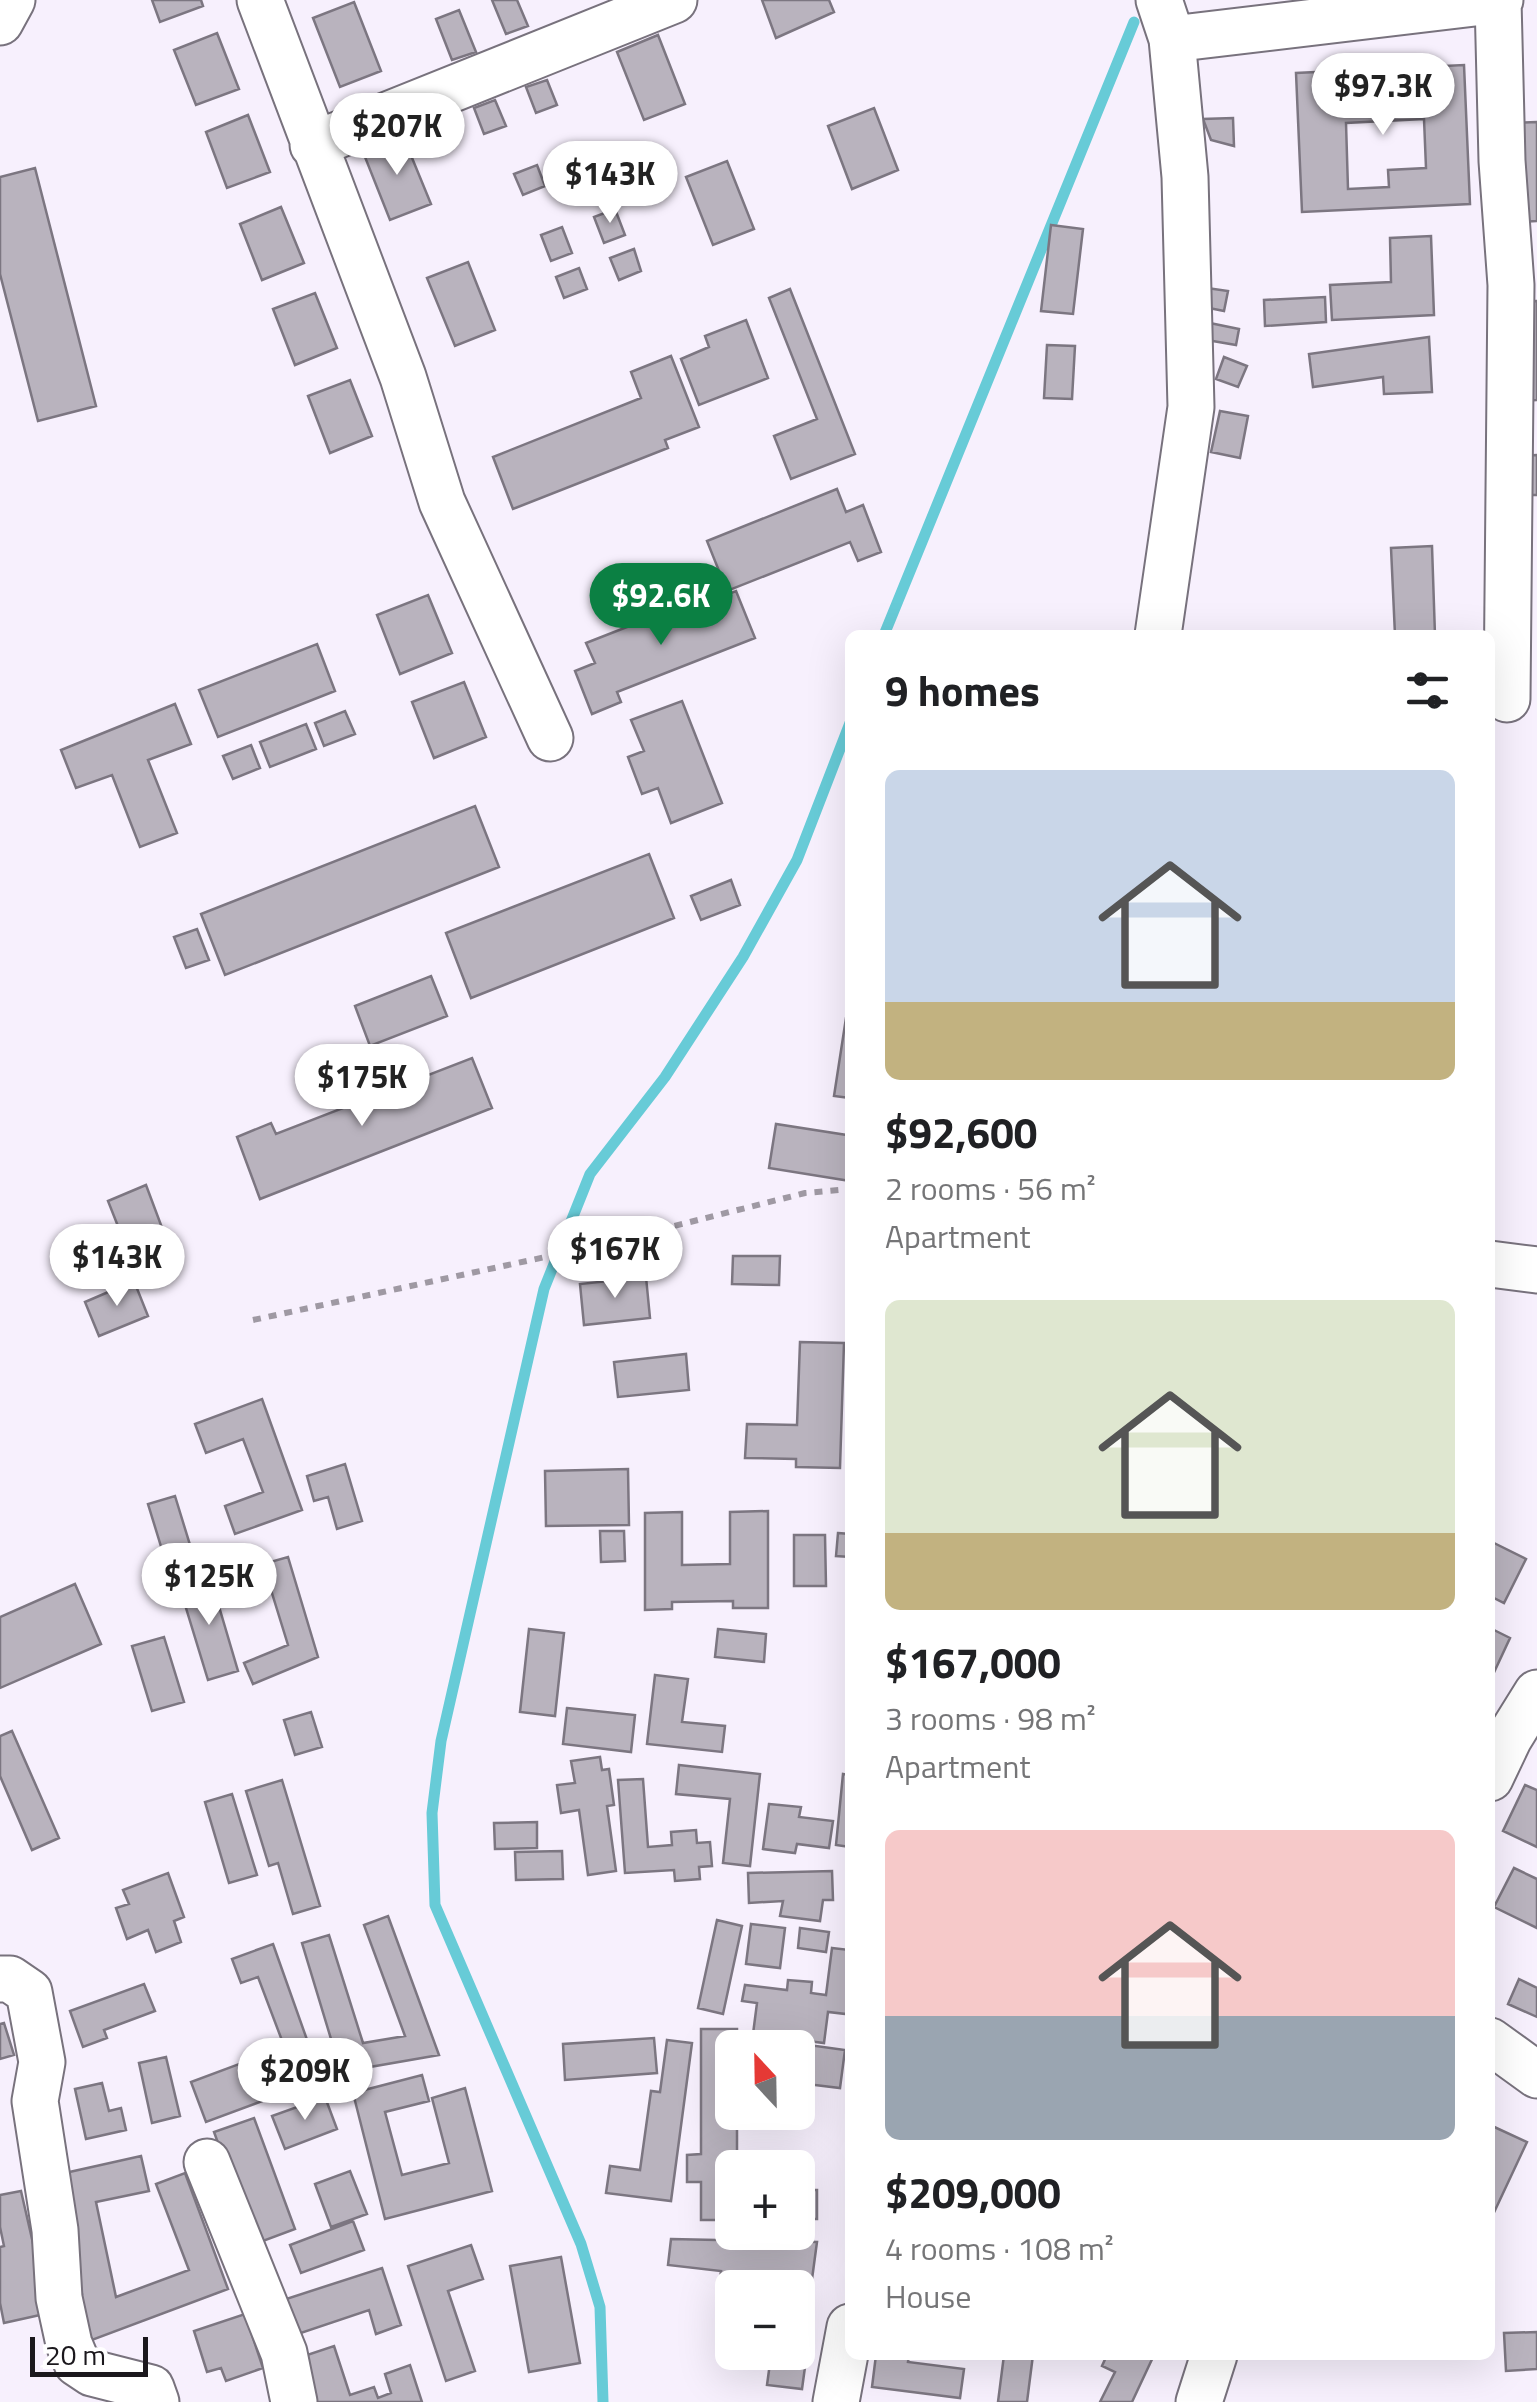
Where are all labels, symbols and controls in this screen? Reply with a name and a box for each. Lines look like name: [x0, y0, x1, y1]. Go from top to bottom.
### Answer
pin: $97.3K: [1302, 53, 1464, 138]
text: $97.3K: [1334, 61, 1432, 109]
pin: $207K: [327, 93, 467, 178]
text: $207K: [352, 101, 442, 149]
pin: $143K: [540, 141, 680, 226]
text: $143K: [565, 149, 655, 197]
pin: $92.6K: [580, 563, 742, 648]
text: $92.6K: [612, 571, 710, 619]
text: 9 homes: [885, 658, 1040, 722]
icon: filters: [1400, 663, 1455, 718]
icon: home: [1080, 835, 1260, 1015]
pin: $175K: [292, 1044, 432, 1129]
text: $175K: [317, 1052, 407, 1100]
text: $92,600: [885, 1100, 1037, 1164]
text: 2 rooms · 56 m²: [885, 1164, 1096, 1212]
text: Apartment: [885, 1212, 1031, 1260]
pin: $167K: [545, 1216, 685, 1301]
pin: $143K: [47, 1224, 187, 1309]
text: $167K: [570, 1224, 660, 1272]
text: $143K: [72, 1232, 162, 1280]
icon: home: [1080, 1365, 1260, 1545]
pin: $125K: [139, 1543, 279, 1628]
text: $125K: [164, 1551, 254, 1599]
text: $167,000: [885, 1630, 1061, 1694]
text: 3 rooms · 98 m²: [885, 1694, 1096, 1742]
text: Apartment: [885, 1742, 1031, 1790]
icon: home: [1080, 1895, 1260, 2075]
north arrow: [715, 2030, 815, 2130]
map controls: [715, 2030, 815, 2370]
pin: $209K: [235, 2038, 375, 2123]
text: $209K: [260, 2046, 350, 2094]
button: +: [715, 2150, 815, 2250]
text: $209,000: [885, 2160, 1061, 2224]
text: 4 rooms · 108 m²: [885, 2224, 1114, 2272]
button: −: [715, 2270, 815, 2370]
text: House: [885, 2272, 971, 2320]
scale bar: [30, 2332, 148, 2376]
text: 20 m: [45, 2333, 106, 2376]

